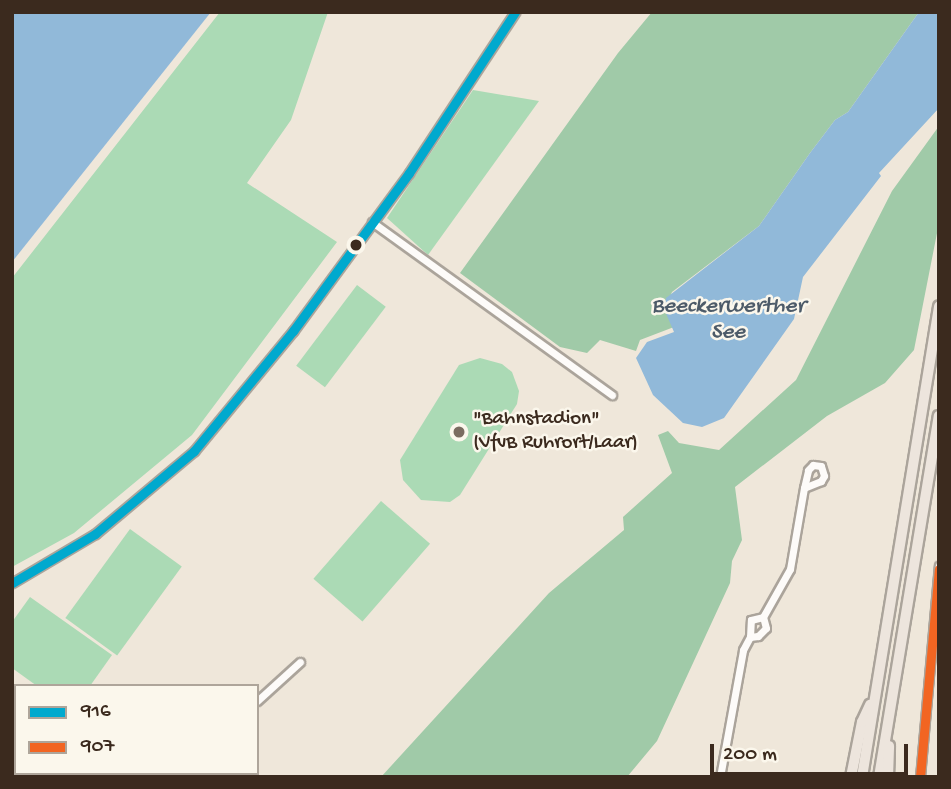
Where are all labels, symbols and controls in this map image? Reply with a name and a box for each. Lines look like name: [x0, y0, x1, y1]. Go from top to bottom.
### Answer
unlabelled marker: [349, 238, 363, 252]
water label: Beeckerwerther See: [651, 293, 805, 347]
place label: "Bahnstadion" (VfvB Ruhrort/Laar): [473, 407, 638, 457]
marker: "Bahnstadion" (VfvB Ruhrort/Laar): [451, 424, 467, 440]
legend: [14, 684, 259, 775]
text: 916: [81, 700, 111, 725]
scale bar: [713, 730, 911, 774]
text: 907: [81, 735, 114, 760]
text: 200 m: [723, 743, 777, 768]

